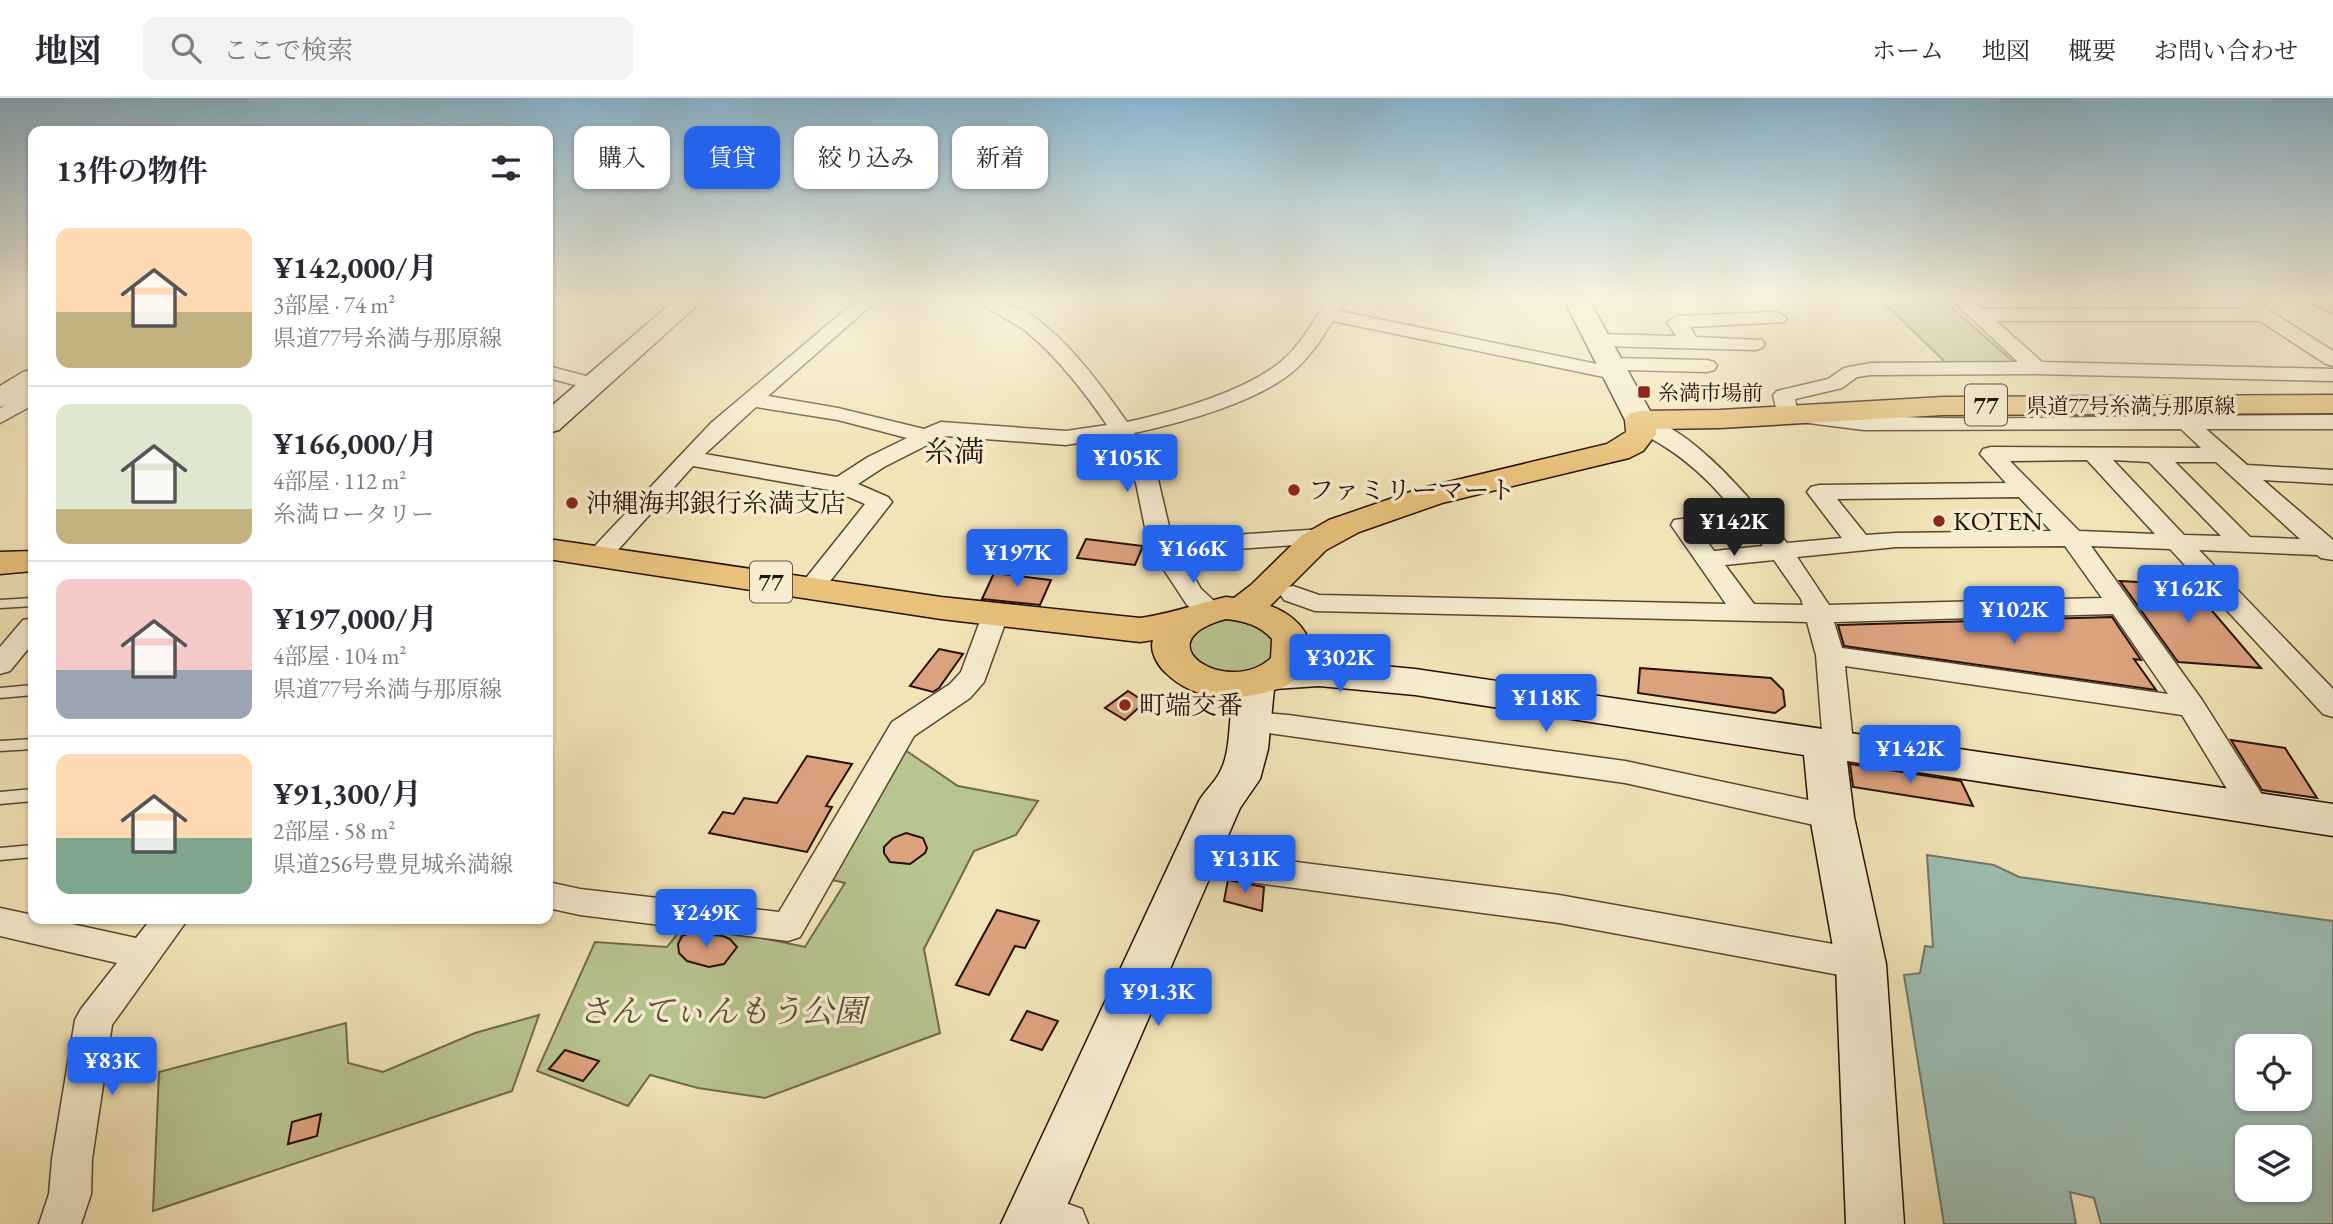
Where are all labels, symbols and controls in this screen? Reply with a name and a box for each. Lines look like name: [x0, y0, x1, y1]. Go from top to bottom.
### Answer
search box: [143, 17, 633, 80]
text: 地図: [35, 29, 101, 72]
icon: search: [167, 29, 205, 67]
text: ここで検索: [223, 33, 353, 67]
text: ホーム: [1872, 35, 1944, 66]
text: 地図: [1982, 35, 2030, 66]
text: 概要: [2068, 35, 2116, 66]
text: お問い合わせ: [2154, 35, 2298, 66]
chip: 購入: [574, 126, 670, 189]
chip: 賃貸: [684, 126, 780, 189]
chip: 絞り込み: [794, 126, 938, 189]
chip: 新着: [952, 126, 1048, 189]
icon: filters: [487, 149, 525, 187]
text: 13件の物件: [56, 151, 208, 190]
text: ¥142,000/月: [273, 248, 437, 287]
icon: home: [112, 256, 196, 340]
text: 3部屋 · 74 m²: [273, 290, 395, 320]
text: 県道77号糸満与那原線: [273, 323, 502, 353]
place label: 糸満市場前: [1658, 379, 1763, 406]
marker: 糸満市場前: [1636, 384, 1652, 400]
road number: 77: [1965, 384, 2007, 426]
street label: 県道77号糸満与那原線: [2026, 392, 2236, 419]
text: ¥166,000/月: [273, 424, 437, 463]
icon: home: [112, 432, 196, 516]
district label: 糸満: [924, 432, 984, 471]
pin: ¥105K: [1078, 434, 1176, 494]
text: ¥105K: [1092, 442, 1162, 472]
text: 4部屋 · 112 m²: [273, 466, 406, 496]
place label: ファミリーマート: [1308, 473, 1515, 507]
marker: ファミリーマート: [1286, 482, 1302, 498]
place label: 沖縄海邦銀行糸満支店: [586, 486, 846, 520]
marker: 沖縄海邦銀行糸満支店: [564, 495, 580, 511]
pin: ¥142K: [1685, 498, 1783, 558]
text: 糸満ロータリー: [273, 499, 434, 529]
place label: KOTEN: [1953, 504, 2043, 538]
text: ¥142K: [1699, 506, 1769, 536]
marker: KOTEN: [1931, 513, 1947, 529]
pin: ¥166K: [1144, 526, 1242, 585]
pin: ¥197K: [968, 530, 1066, 589]
text: ¥166K: [1158, 533, 1228, 563]
text: ¥197K: [982, 537, 1052, 567]
road number: 77: [750, 561, 792, 602]
pin: ¥162K: [2139, 566, 2237, 625]
text: ¥162K: [2153, 573, 2223, 603]
pin: ¥102K: [1965, 587, 2063, 646]
text: ¥102K: [1979, 594, 2049, 624]
text: ¥197,000/月: [273, 599, 437, 638]
icon: home: [112, 607, 196, 691]
pin: ¥302K: [1291, 634, 1389, 694]
text: 4部屋 · 104 m²: [273, 641, 406, 671]
text: ¥302K: [1305, 642, 1375, 672]
text: 県道77号糸満与那原線: [273, 674, 502, 704]
pin: ¥118K: [1497, 674, 1595, 734]
text: ¥118K: [1511, 682, 1581, 712]
place label: 町端交番: [1139, 688, 1243, 722]
marker: 町端交番: [1117, 697, 1133, 713]
pin: ¥142K: [1861, 726, 1959, 785]
text: ¥142K: [1875, 733, 1945, 763]
text: ¥91,300/月: [273, 774, 422, 813]
icon: home: [112, 782, 196, 866]
text: 2部屋 · 58 m²: [273, 816, 395, 846]
pin: ¥131K: [1196, 836, 1294, 895]
text: ¥131K: [1210, 843, 1280, 873]
text: 県道256号豊見城糸満線: [273, 849, 513, 879]
pin: ¥249K: [657, 890, 755, 949]
text: ¥249K: [671, 897, 741, 927]
pin: ¥91.3K: [1101, 968, 1215, 1028]
text: ¥91.3K: [1121, 976, 1195, 1006]
park label: さんてぃんもう公園: [578, 990, 871, 1032]
map controls: [2235, 1034, 2312, 1202]
button: locate: [2235, 1034, 2312, 1111]
pin: ¥83K: [71, 1038, 153, 1097]
text: ¥83K: [84, 1045, 140, 1075]
button: layers: [2235, 1125, 2312, 1202]

